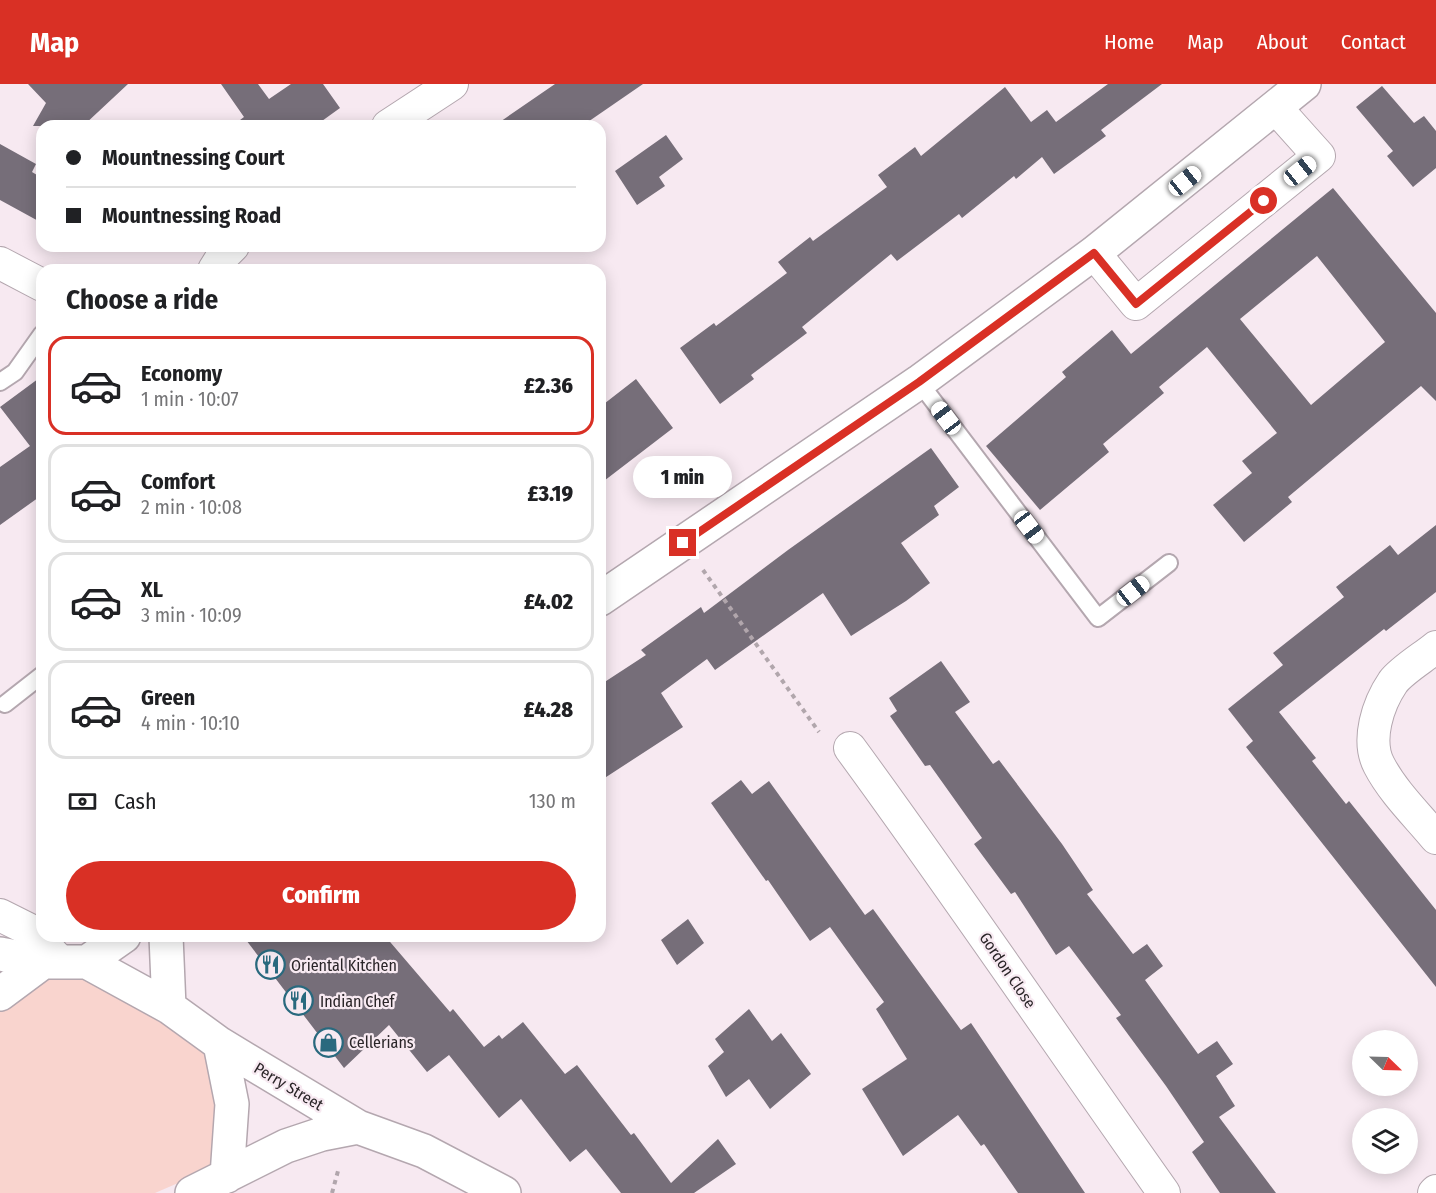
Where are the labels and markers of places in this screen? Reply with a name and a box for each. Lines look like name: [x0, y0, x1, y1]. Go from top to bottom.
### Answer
restaurant icon: Oriental Kitchen: [254, 949, 286, 981]
place label: Oriental Kitchen: [291, 956, 397, 975]
restaurant icon: Indian Chef: [283, 985, 315, 1017]
place label: Indian Chef: [320, 992, 396, 1011]
shop icon: Cellerians: [312, 1026, 344, 1058]
place label: Cellerians: [349, 1033, 414, 1052]

